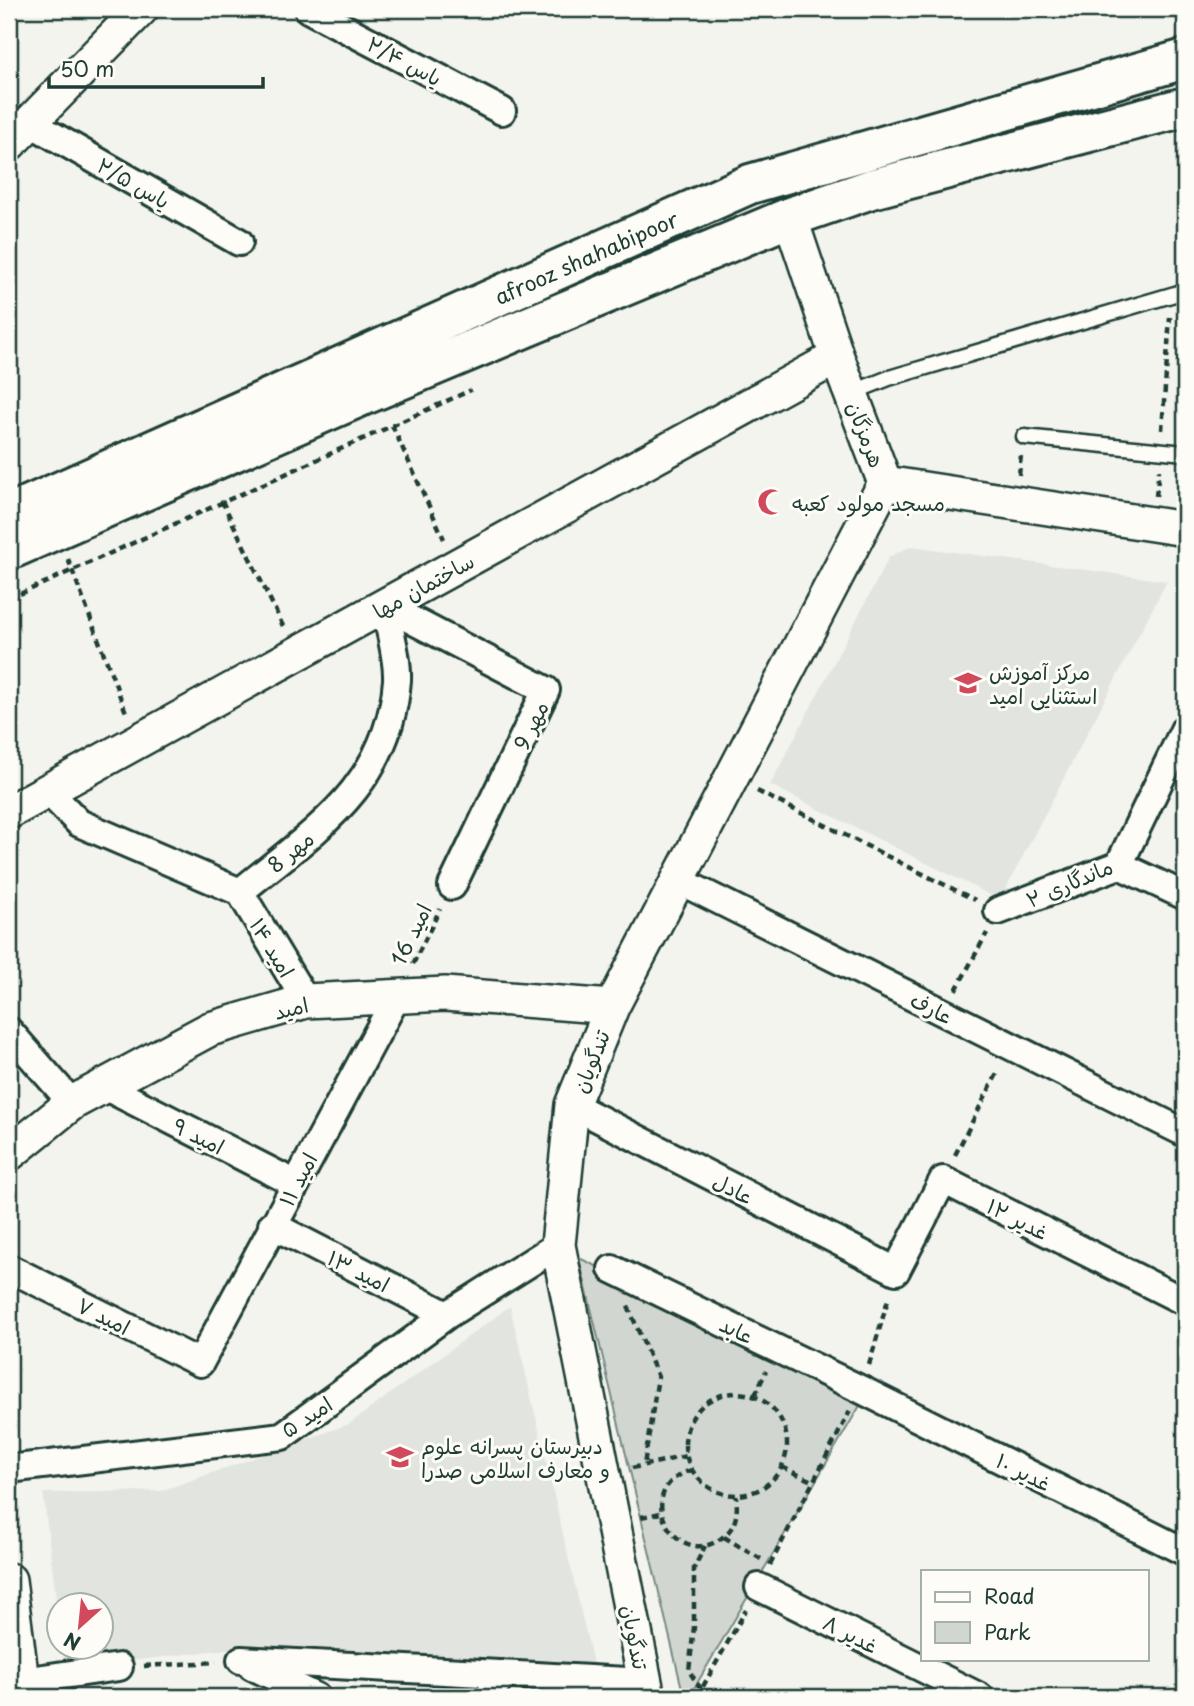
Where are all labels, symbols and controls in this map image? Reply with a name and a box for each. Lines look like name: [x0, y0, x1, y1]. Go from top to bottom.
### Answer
street label: یاس ۲/۴: [362, 27, 448, 93]
scale bar: [49, 46, 262, 90]
text: 50 m: [60, 52, 114, 84]
street label: یاس ۲/۵: [92, 148, 176, 216]
street label: afrooz shahabipoor: [489, 202, 684, 312]
street label: هرمزگان: [840, 396, 894, 472]
place label: مسجد مولود کعبه: [792, 486, 945, 518]
mosque icon: مسجد مولود کعبه: [756, 487, 786, 517]
street label: ساختمان مها: [366, 544, 480, 626]
place label: مرکز آموزش استثنایی امید: [989, 655, 1097, 711]
school or university icon: مرکز آموزش استثنایی امید: [953, 668, 983, 698]
street label: مهر 9: [504, 695, 556, 755]
street label: مهر 8: [260, 822, 320, 880]
street label: ماندگاری ۲: [1021, 849, 1117, 915]
street label: امید 16: [381, 898, 439, 970]
street label: امید ۱۴: [243, 911, 303, 983]
street label: عارف: [905, 983, 959, 1031]
street label: امید: [271, 988, 311, 1026]
street label: تندگویان: [563, 1024, 617, 1097]
street label: امید ۹: [167, 1108, 231, 1162]
street label: امید ۱۱: [270, 1147, 324, 1211]
street label: عادل: [708, 1164, 760, 1212]
street label: غدیر ۱۲: [982, 1189, 1054, 1247]
street label: امید ۱۳: [322, 1241, 396, 1299]
street label: امید ۷: [72, 1288, 136, 1342]
street label: عابد: [715, 1307, 759, 1351]
street label: امید ۵: [274, 1387, 338, 1445]
place label: دبیرستان پسرانه علوم و معارف اسلامی صدرا: [421, 1429, 610, 1485]
school or university icon: دبیرستان پسرانه علوم و معارف اسلامی صدرا: [385, 1442, 415, 1472]
street label: غدیر ۱۰: [991, 1444, 1057, 1498]
legend: [921, 1570, 1148, 1660]
text: Road: [984, 1579, 1035, 1611]
north arrow: [46, 1590, 116, 1660]
street label: تندگویان: [614, 1602, 658, 1673]
street label: غدیر ۸: [818, 1605, 884, 1661]
text: Park: [984, 1615, 1031, 1647]
text: N: [59, 1626, 85, 1658]

